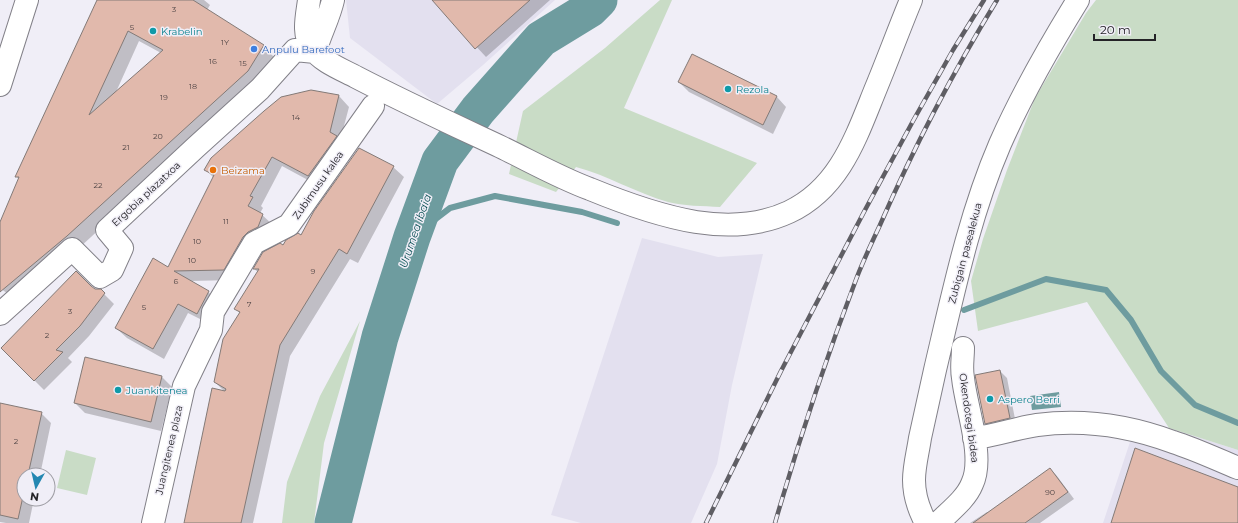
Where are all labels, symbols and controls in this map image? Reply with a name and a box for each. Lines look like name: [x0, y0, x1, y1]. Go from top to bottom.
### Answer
house number: 3: [172, 4, 177, 14]
scale bar: [1094, 16, 1155, 42]
house number: 5: [130, 22, 135, 32]
text: 20 m: [1100, 22, 1131, 37]
place label: Krabelin: [161, 25, 202, 38]
marker: Krabelin: [148, 26, 158, 36]
house number: 1Y: [221, 37, 230, 47]
place label: Anpulu Barefoot: [262, 43, 345, 56]
marker: Anpulu Barefoot: [249, 44, 259, 54]
house number: 16: [209, 56, 217, 66]
house number: 15: [239, 58, 247, 68]
house number: 18: [189, 81, 197, 91]
place label: Rezola: [736, 83, 769, 96]
marker: Rezola: [723, 84, 733, 94]
house number: 19: [160, 92, 168, 102]
house number: 14: [292, 112, 301, 122]
house number: 20: [153, 131, 163, 141]
house number: 21: [122, 142, 130, 152]
street label: Zubimusu kalea: [290, 148, 346, 222]
street label: Ergobia plazatxoa: [109, 159, 183, 229]
place label: Beizama: [221, 164, 265, 177]
marker: Beizama: [208, 165, 218, 175]
house number: 22: [93, 180, 103, 190]
water label: Urumea ibaia: [396, 192, 434, 270]
street label: Zubigain pasealekua: [945, 201, 985, 305]
house number: 11: [223, 216, 229, 226]
house number: 10: [193, 236, 201, 246]
house number: 10: [188, 255, 196, 265]
house number: 9: [311, 266, 316, 276]
house number: 6: [174, 276, 179, 286]
house number: 7: [247, 299, 252, 309]
house number: 5: [142, 302, 147, 312]
house number: 3: [68, 306, 73, 316]
house number: 2: [45, 330, 50, 340]
street label: Okendotegi bidea: [956, 372, 982, 464]
place label: Juankitenea: [125, 384, 187, 397]
marker: Juankitenea: [113, 385, 123, 395]
place label: Aspero Berri: [998, 393, 1060, 406]
marker: Aspero Berri: [985, 394, 995, 404]
street label: Juangitenea plaza: [152, 404, 186, 497]
house number: 2: [14, 436, 19, 446]
north arrow: [16, 467, 56, 507]
house number: 90: [1045, 487, 1055, 497]
text: N: [29, 489, 40, 504]

